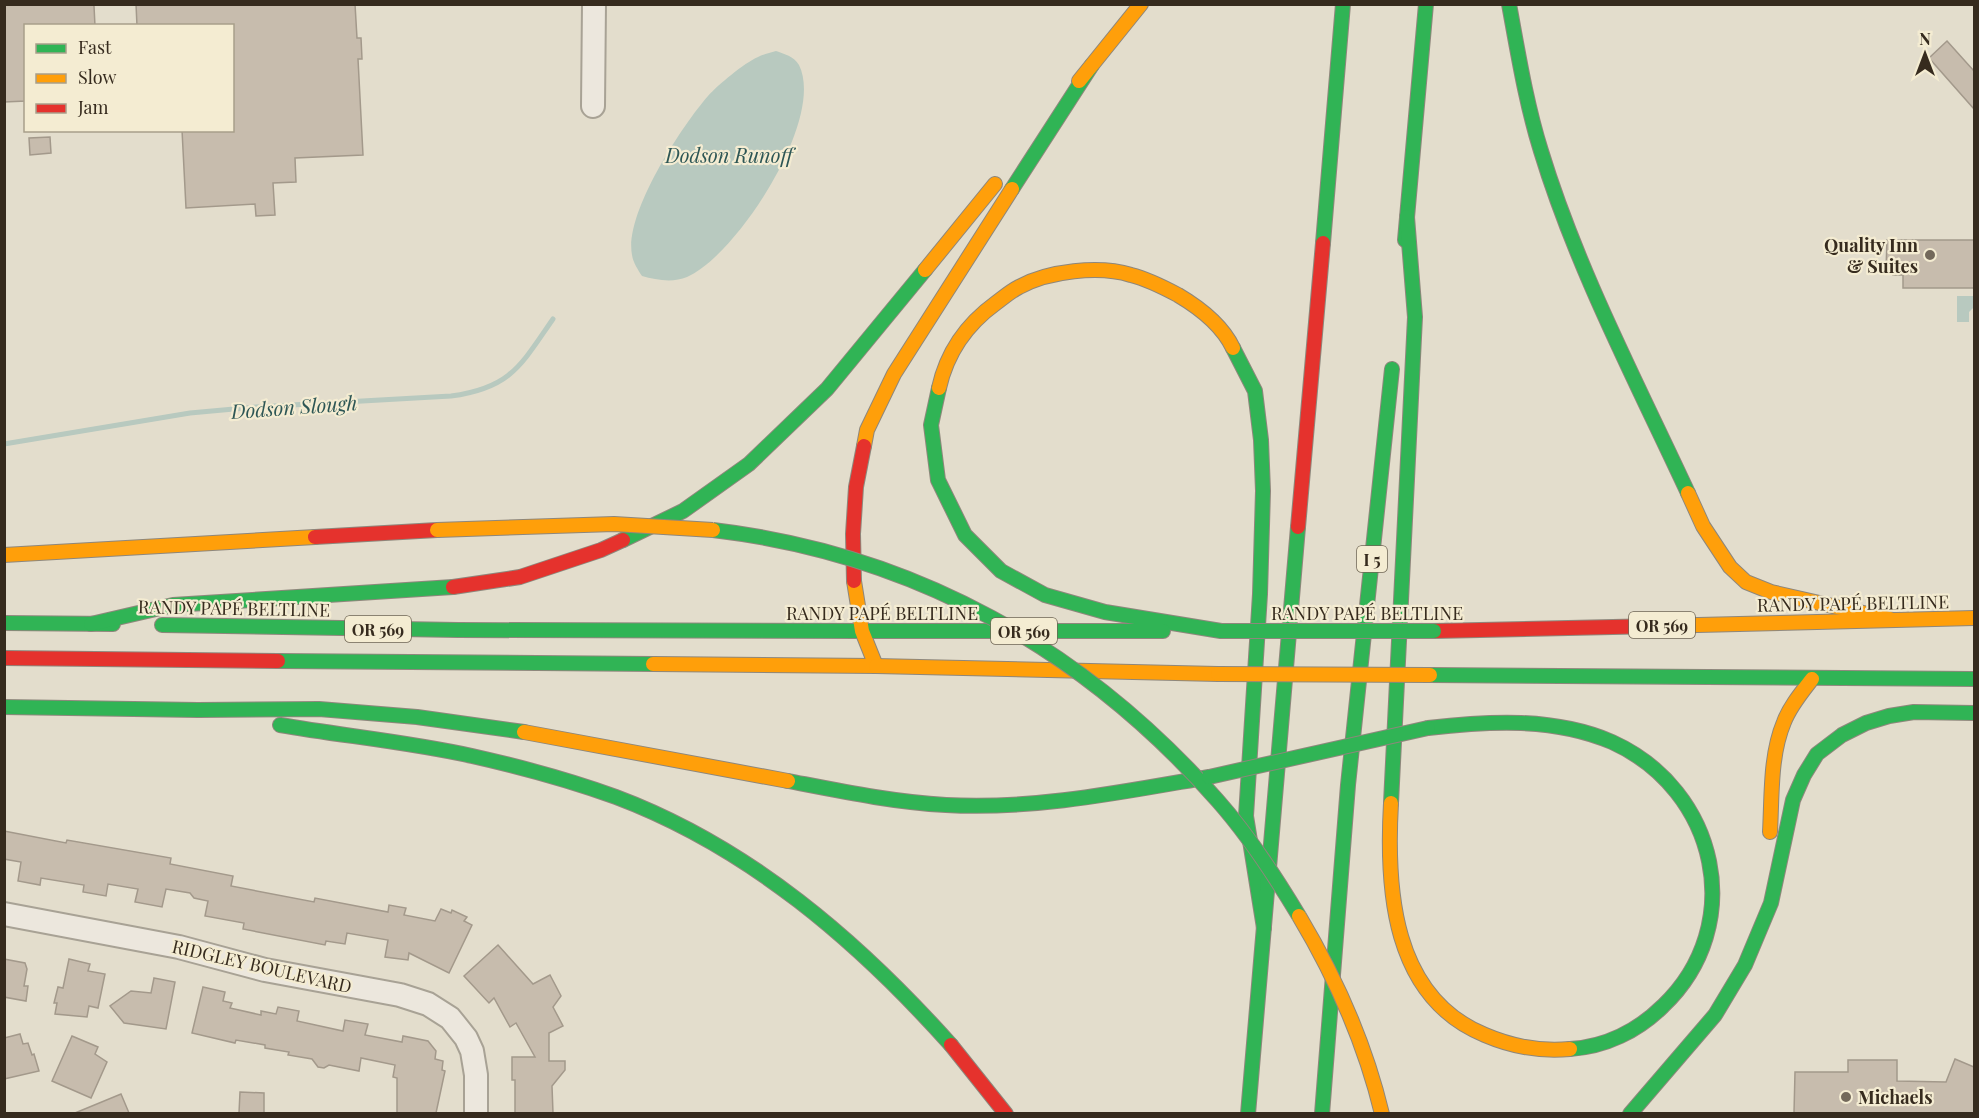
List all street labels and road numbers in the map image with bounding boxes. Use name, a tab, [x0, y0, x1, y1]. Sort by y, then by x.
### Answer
road number: I 5	[1357, 546, 1387, 572]
street label: RANDY PAPÉ BELTLINE	[1757, 589, 1949, 617]
street label: RANDY PAPÉ BELTLINE	[138, 594, 330, 622]
street label: RANDY PAPÉ BELTLINE	[786, 601, 978, 625]
street label: RANDY PAPÉ BELTLINE	[1271, 601, 1463, 625]
road number: OR 569	[1629, 612, 1695, 638]
road number: OR 569	[345, 616, 411, 642]
road number: OR 569	[991, 618, 1057, 644]
street label: RIDGLEY BOULEVARD	[170, 934, 354, 998]

